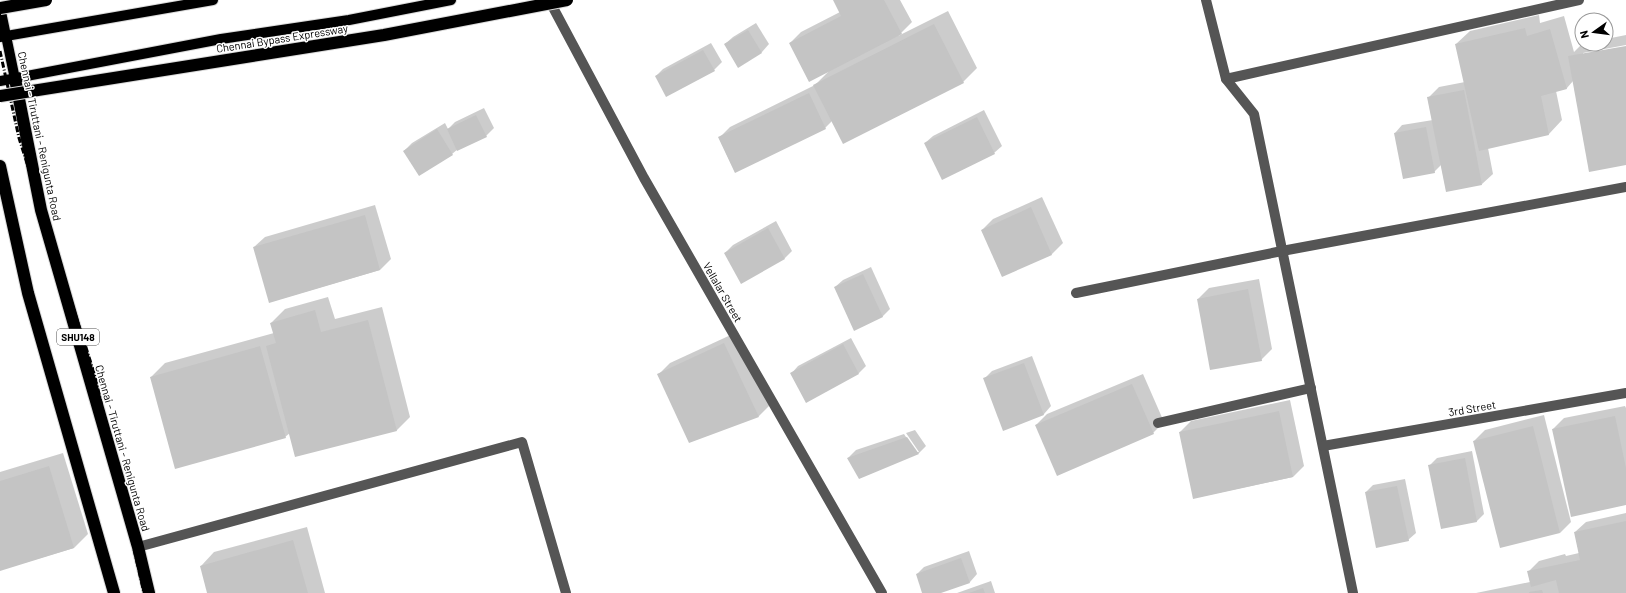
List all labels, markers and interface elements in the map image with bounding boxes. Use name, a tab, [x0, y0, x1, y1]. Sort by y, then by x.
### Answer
north arrow	[1574, 12, 1614, 52]
street label: Chennai Bypass Expressway	[215, 21, 349, 55]
text: N	[1577, 29, 1591, 40]
street label: Chennai - Tiruttani - Renigunta Road	[16, 50, 64, 222]
street label: Vellalar Street	[701, 260, 745, 324]
road number: SHU148	[57, 329, 99, 345]
street label: Chennai - Tiruttani - Renigunta Road	[93, 363, 153, 533]
street label: 3rd Street	[1447, 397, 1497, 419]

